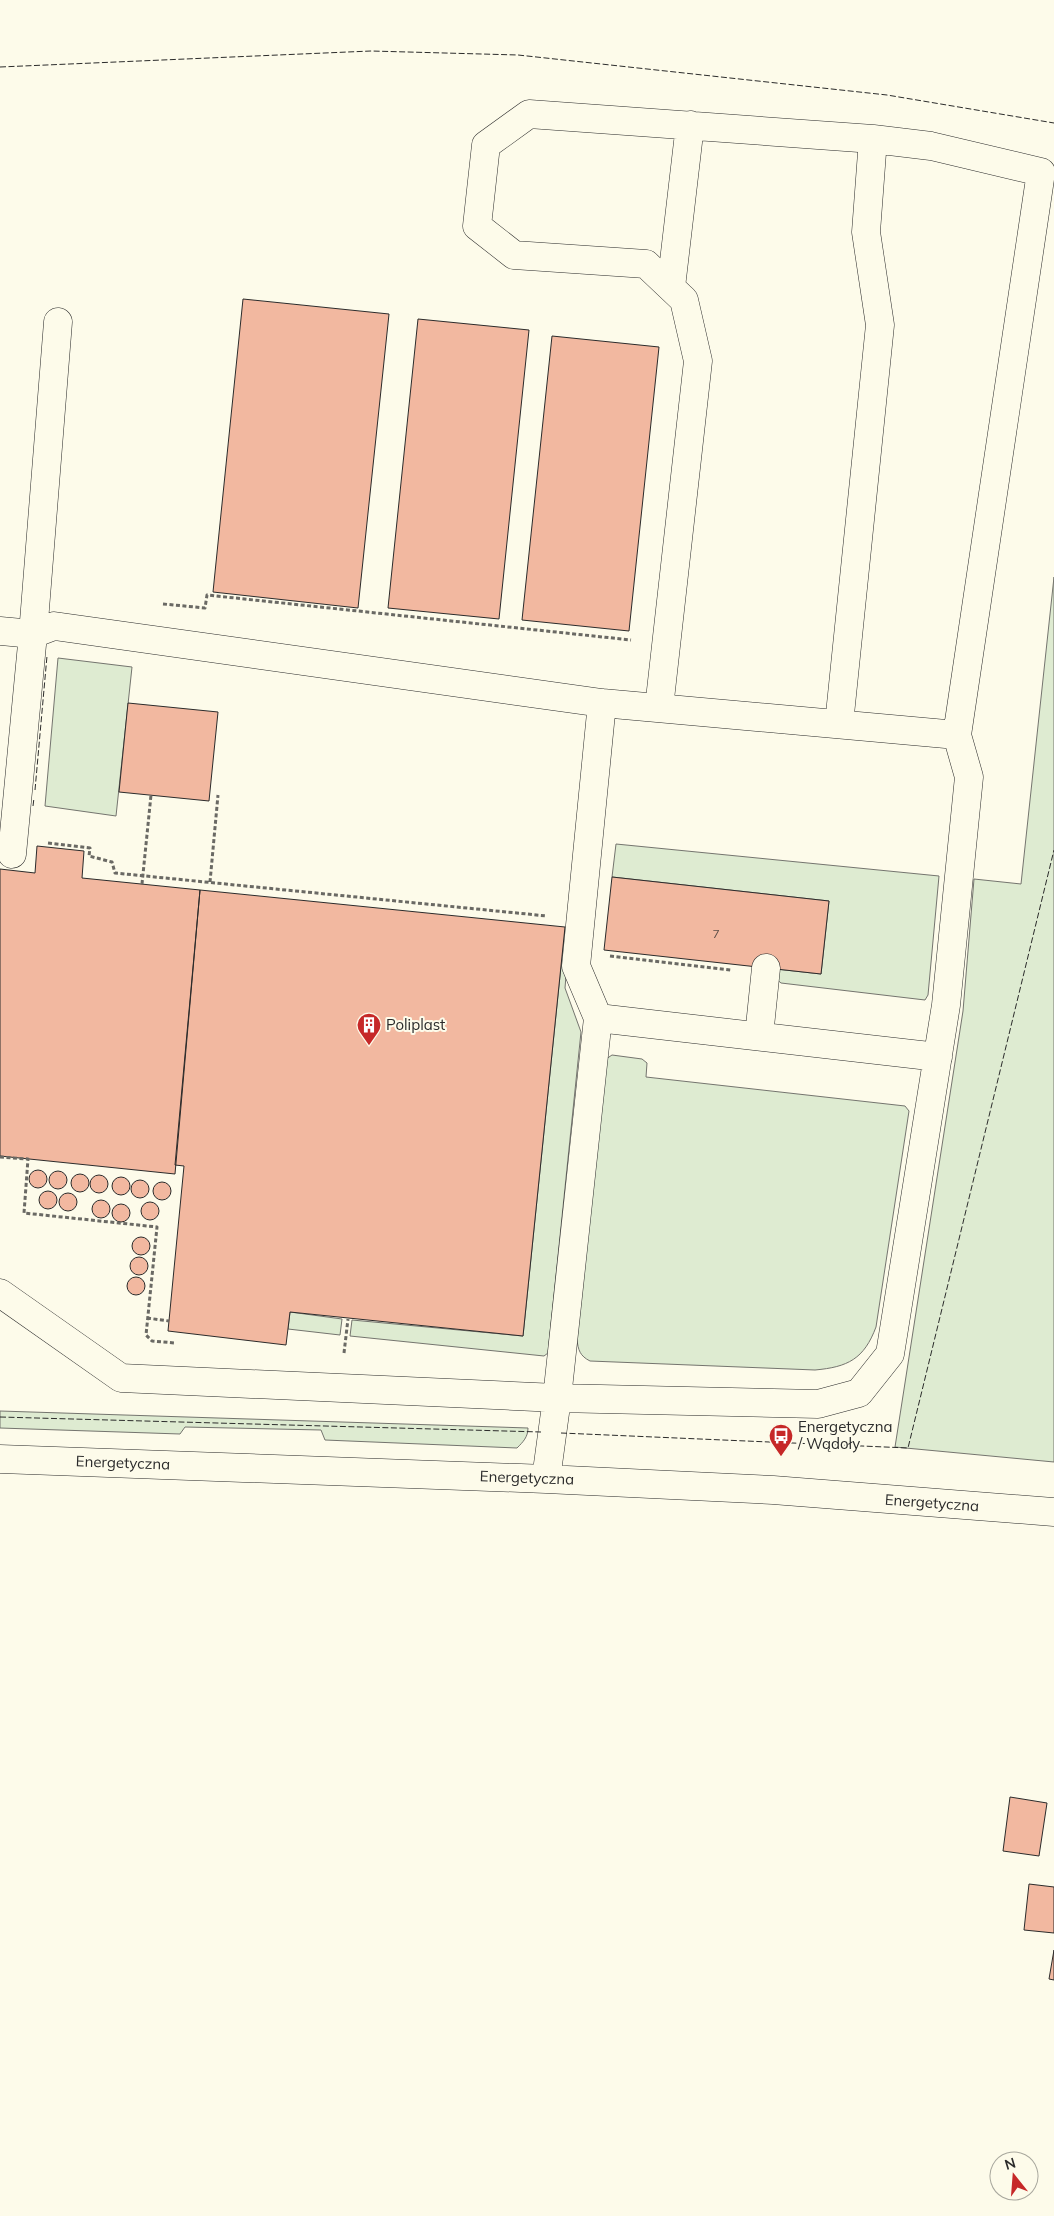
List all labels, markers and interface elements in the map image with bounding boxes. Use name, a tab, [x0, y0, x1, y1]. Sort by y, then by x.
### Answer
house number: 7	[712, 926, 720, 941]
building icon: Poliplast	[356, 1012, 382, 1046]
place label: Poliplast	[386, 1015, 445, 1034]
place label: Energetyczna / Wądoły	[797, 1417, 893, 1453]
bus stop icon: Energetyczna / Wądoły	[768, 1423, 794, 1457]
street label: Energetyczna	[75, 1451, 171, 1474]
street label: Energetyczna	[479, 1466, 575, 1489]
street label: Energetyczna	[884, 1490, 980, 1515]
north arrow	[989, 2151, 1039, 2201]
text: N	[1003, 2153, 1018, 2174]

